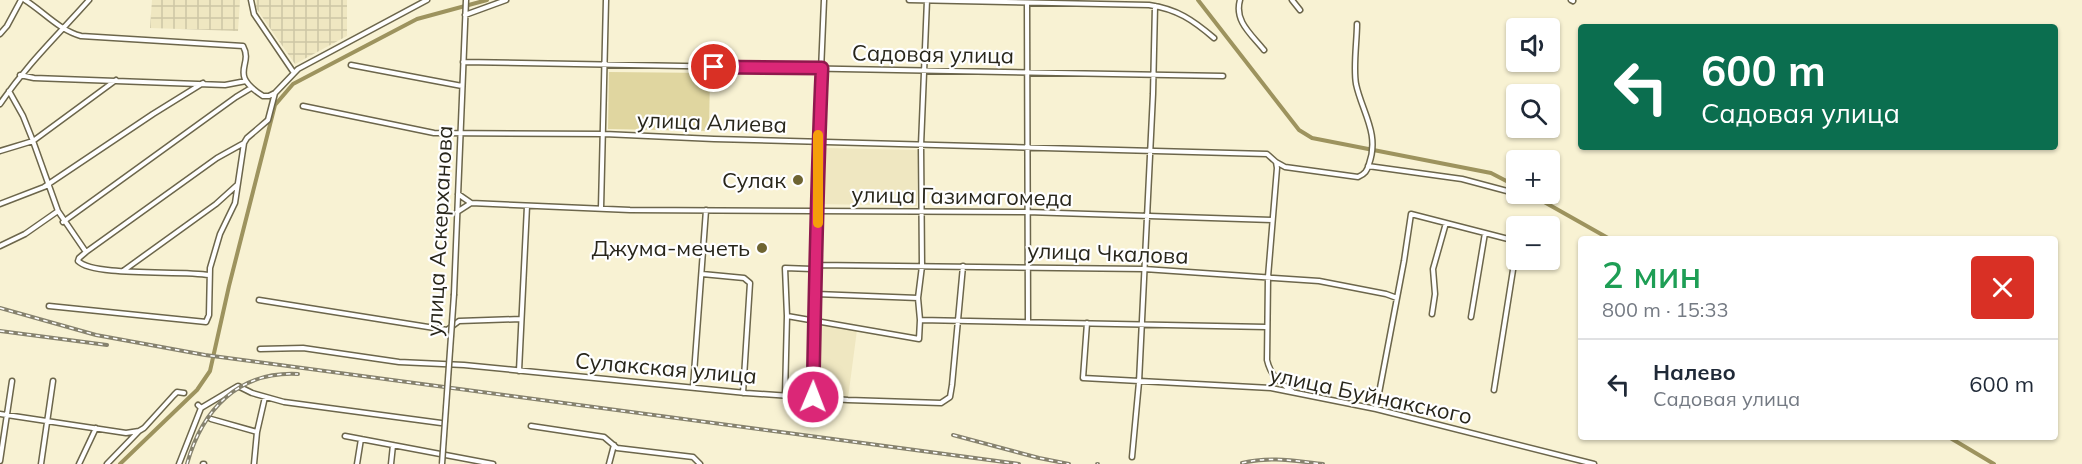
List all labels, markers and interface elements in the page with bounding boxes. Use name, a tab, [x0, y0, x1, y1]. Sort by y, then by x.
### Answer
map controls	[1506, 18, 1560, 270]
button: sound	[1506, 18, 1560, 72]
street label: Садовая улица	[852, 39, 1014, 69]
pin	[688, 41, 739, 92]
text: 600 m	[1701, 44, 1826, 97]
icon: left	[1602, 48, 1680, 126]
icon: arrive	[697, 50, 730, 83]
button: search	[1506, 84, 1560, 138]
text: Садовая улица	[1701, 96, 1900, 130]
street label: улица Алиева	[637, 105, 787, 139]
street label: улица Аскерханова	[419, 125, 459, 337]
button: +	[1506, 150, 1560, 204]
place label: Сулак	[722, 166, 786, 194]
marker: Сулак	[791, 173, 805, 187]
street label: улица Газимагомеда	[851, 180, 1073, 212]
button: −	[1506, 216, 1560, 270]
place label: Джума-мечеть	[591, 234, 750, 262]
street label: улица Чкалова	[1027, 236, 1189, 270]
marker: Джума-мечеть	[755, 241, 769, 255]
text: 2 мин	[1602, 252, 1701, 297]
button: close	[1971, 256, 2034, 319]
text: 800 m · 15:33	[1602, 297, 1728, 322]
street label: Сулакская улица	[574, 346, 758, 390]
text: Налево	[1653, 358, 1736, 386]
street label: улица Буйнакского	[1267, 360, 1475, 430]
position arrow	[781, 365, 845, 429]
icon: left	[1602, 368, 1635, 401]
text: 600 m	[1969, 370, 2034, 398]
text: Садовая улица	[1653, 386, 1800, 411]

